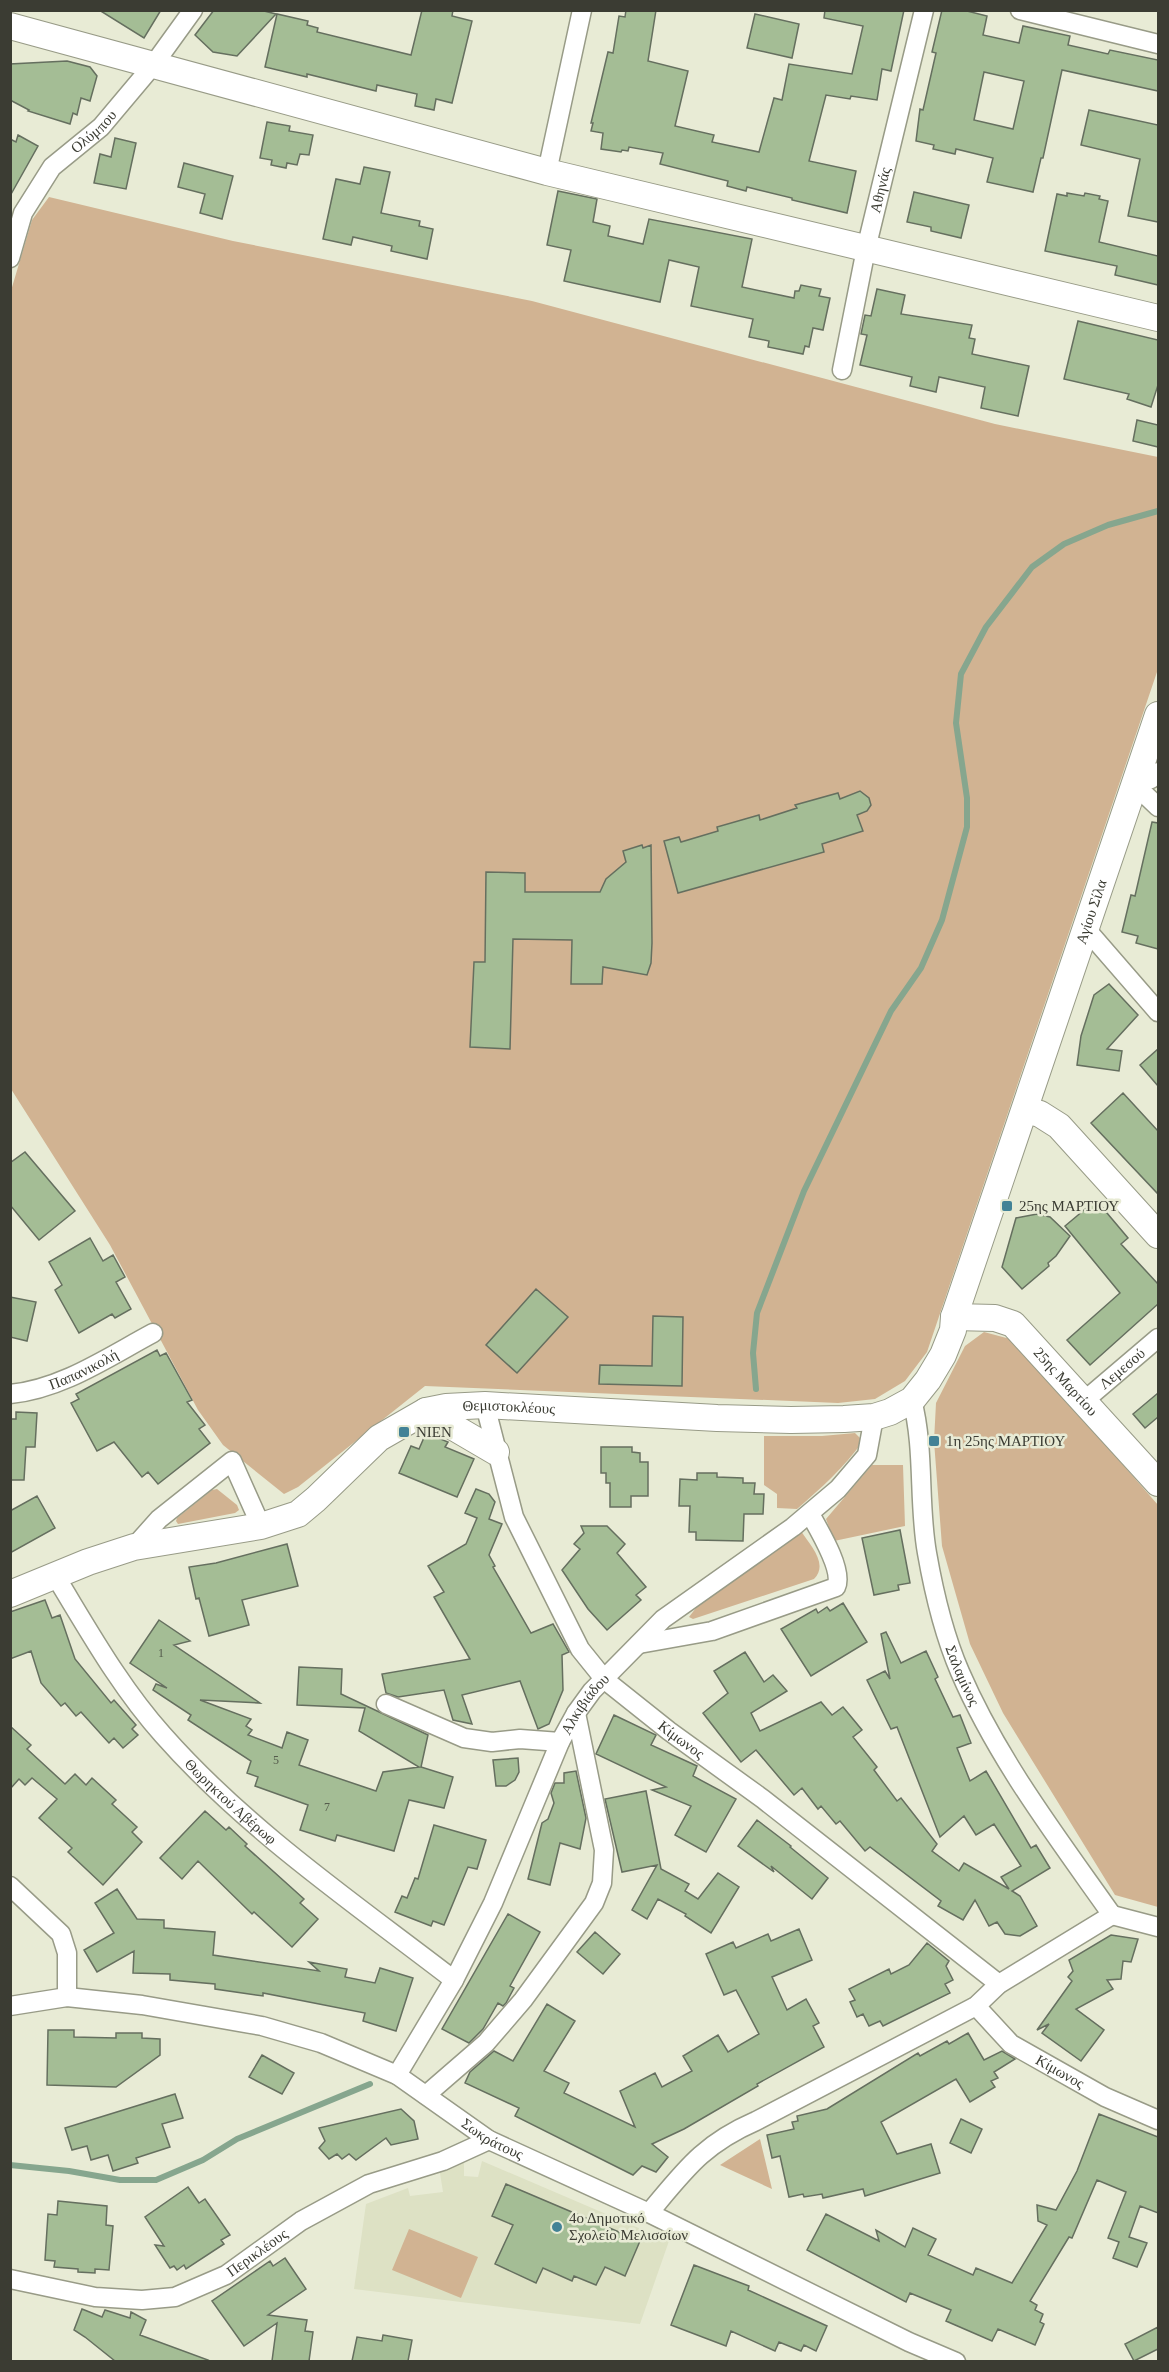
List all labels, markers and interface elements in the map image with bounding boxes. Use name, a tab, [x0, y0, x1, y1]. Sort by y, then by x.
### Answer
street label: Ολύμπου	[68, 107, 120, 156]
street label: Αθηνάς	[867, 166, 894, 215]
street label: Αγίου Σίλα	[1073, 877, 1110, 946]
place label: 25ης ΜΑΡΤΙΟΥ	[1019, 1198, 1119, 1214]
marker: 25ης ΜΑΡΤΙΟΥ	[1000, 1199, 1014, 1213]
street label: 25ης Μαρτίου	[1031, 1344, 1101, 1419]
street label: Λεμεσού	[1096, 1345, 1148, 1392]
street label: Παπανικολή	[47, 1346, 121, 1393]
street label: Θεμιστοκλέους	[462, 1397, 556, 1417]
place label: ΝΙΕΝ	[416, 1424, 452, 1440]
marker: ΝΙΕΝ	[397, 1425, 411, 1439]
place label: 1η 25ης ΜΑΡΤΙΟΥ	[946, 1433, 1065, 1449]
marker: 1η 25ης ΜΑΡΤΙΟΥ	[927, 1434, 941, 1448]
street label: Σαλαμίνος	[942, 1643, 983, 1709]
house number: 1	[158, 1646, 164, 1660]
street label: Αλκιβιάδου	[558, 1671, 612, 1737]
street label: Κίμωνος	[655, 1718, 707, 1762]
house number: 5	[273, 1753, 279, 1767]
street label: Θωρηκτού Αβέρωφ	[182, 1756, 280, 1848]
house number: 7	[324, 1800, 330, 1814]
street label: Κίμωνος	[1033, 2052, 1087, 2092]
street label: Σωκράτους	[459, 2115, 526, 2163]
place label: 4ο Δημοτικό Σχολείο Μελισσίων	[569, 2210, 688, 2243]
marker: 4ο Δημοτικό Σχολείο Μελισσίων	[550, 2220, 564, 2234]
street label: Περικλέους	[224, 2225, 291, 2280]

